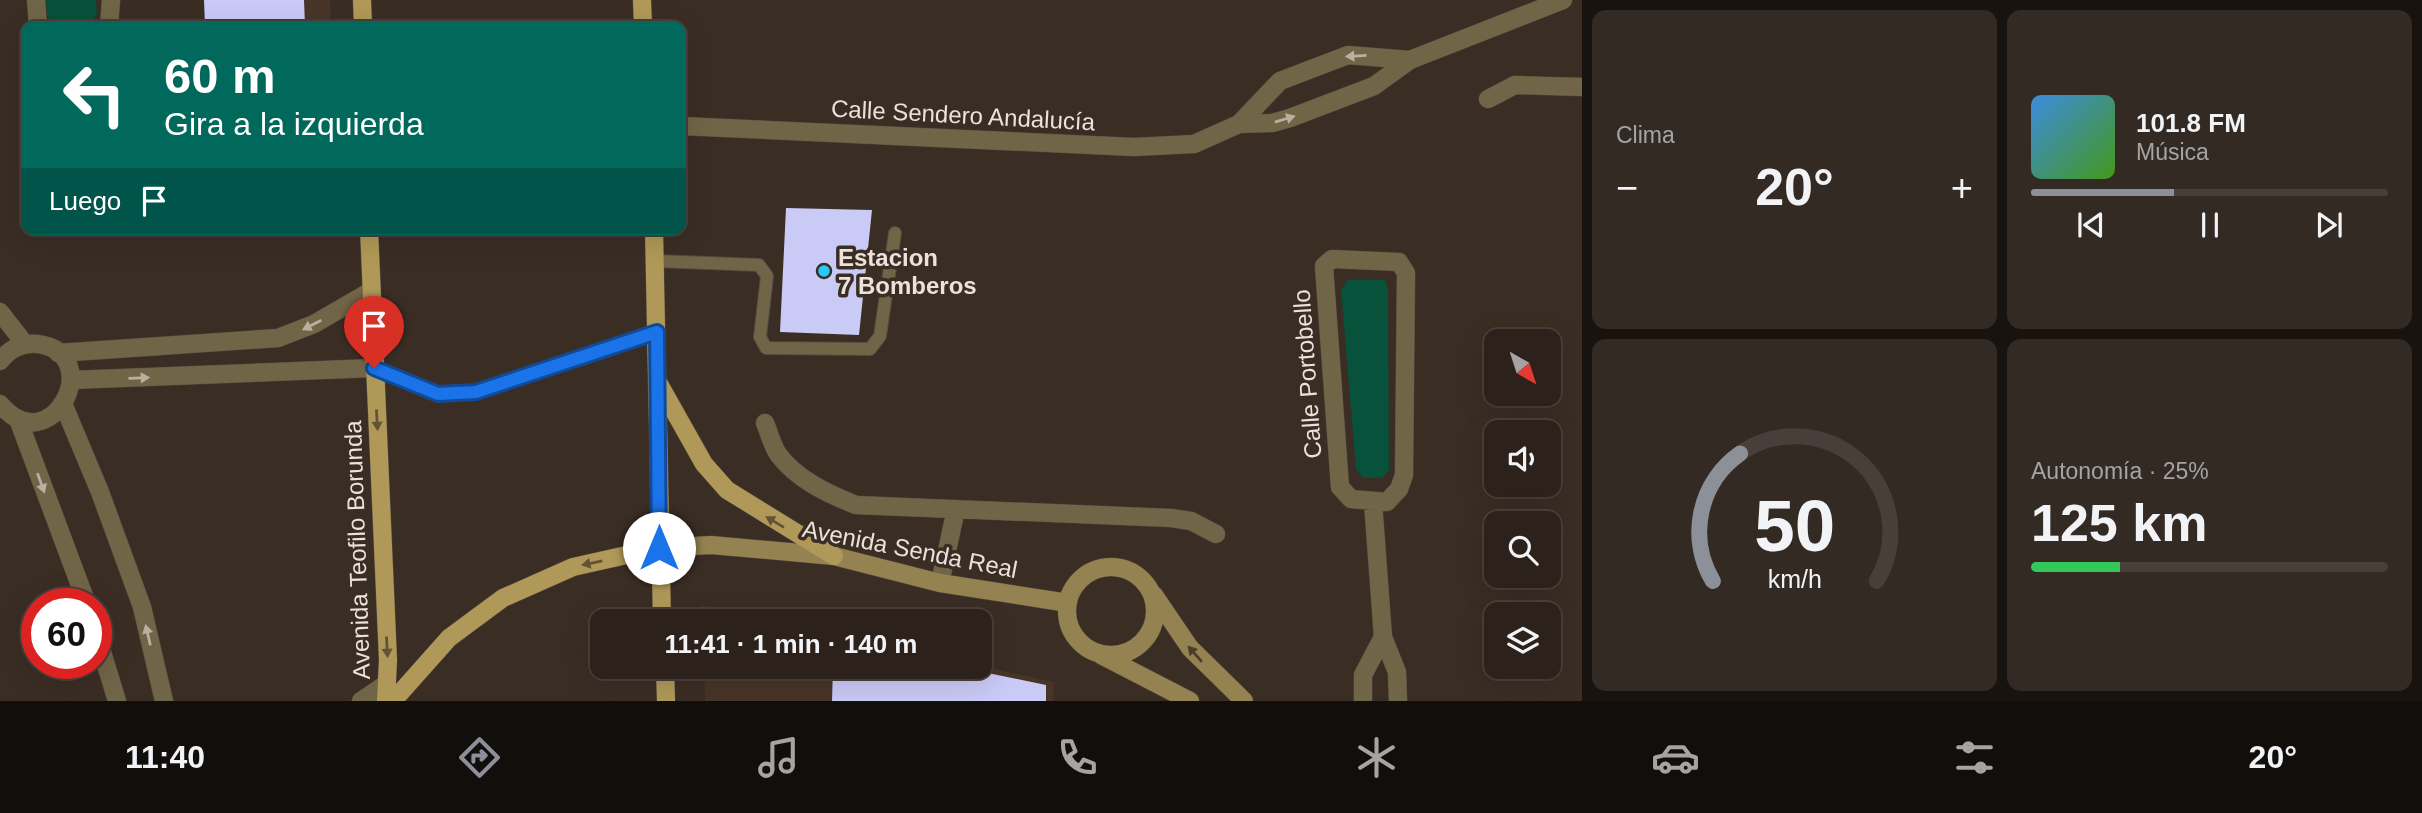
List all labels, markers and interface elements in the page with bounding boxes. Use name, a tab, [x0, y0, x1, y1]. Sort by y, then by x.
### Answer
icon: left	[49, 49, 140, 140]
text: 60 m	[164, 49, 276, 103]
one-way arrow	[1345, 50, 1367, 61]
street label: Calle Sendero Andalucía	[830, 95, 1096, 135]
text: Gira a la izquierda	[164, 106, 424, 142]
text: 101.8 FM	[2136, 108, 2246, 138]
one-way arrow	[1275, 113, 1296, 123]
text: Clima	[1616, 122, 1675, 148]
text: Música	[2136, 139, 2209, 165]
text: 20°	[1755, 158, 1834, 216]
text: −	[1616, 167, 1638, 209]
text: +	[1951, 167, 1973, 209]
icon: arrive	[135, 182, 173, 220]
text: Luego	[49, 186, 121, 216]
icon: previous	[2072, 206, 2110, 244]
icon: pause	[2191, 206, 2229, 244]
icon: next	[2310, 206, 2348, 244]
place label: Estacion 7 Bomberos	[838, 244, 977, 299]
marker: Estacion 7 Bomberos	[816, 263, 832, 279]
street label: Calle Portobello	[1288, 289, 1326, 459]
pin	[344, 296, 404, 368]
icon: arrive	[355, 307, 393, 345]
one-way arrow	[302, 319, 322, 330]
north arrow	[1484, 329, 1561, 406]
map controls	[1484, 329, 1561, 679]
one-way arrow	[129, 372, 151, 383]
one-way arrow	[371, 409, 382, 431]
street label: Avenida Teofilo Borunda	[339, 419, 375, 680]
button: sound	[1484, 420, 1561, 497]
text: Autonomía · 25%	[2031, 458, 2209, 484]
one-way arrow	[36, 472, 47, 493]
text: 50	[1754, 485, 1835, 566]
text: 125 km	[2031, 494, 2207, 552]
position arrow	[622, 511, 696, 585]
button: search	[1484, 511, 1561, 588]
one-way arrow	[765, 515, 784, 528]
street label: Avenida Senda Real	[800, 515, 1020, 583]
one-way arrow	[581, 558, 603, 569]
text: km/h	[1767, 565, 1822, 593]
speed limit sign: 60	[21, 588, 112, 679]
button: layers	[1484, 602, 1561, 679]
one-way arrow	[142, 624, 153, 646]
text: 11:41 · 1 min · 140 m	[665, 629, 917, 659]
one-way arrow	[381, 636, 392, 658]
one-way arrow	[1188, 645, 1203, 662]
icon: directions	[455, 733, 504, 782]
icon: music	[754, 733, 803, 782]
icon: phone	[1053, 733, 1102, 782]
icon: climate	[1352, 733, 1401, 782]
icon: car	[1651, 733, 1700, 782]
icon: filters	[1950, 733, 1999, 782]
text: 11:40	[125, 739, 205, 775]
text: 20°	[2249, 739, 2297, 775]

